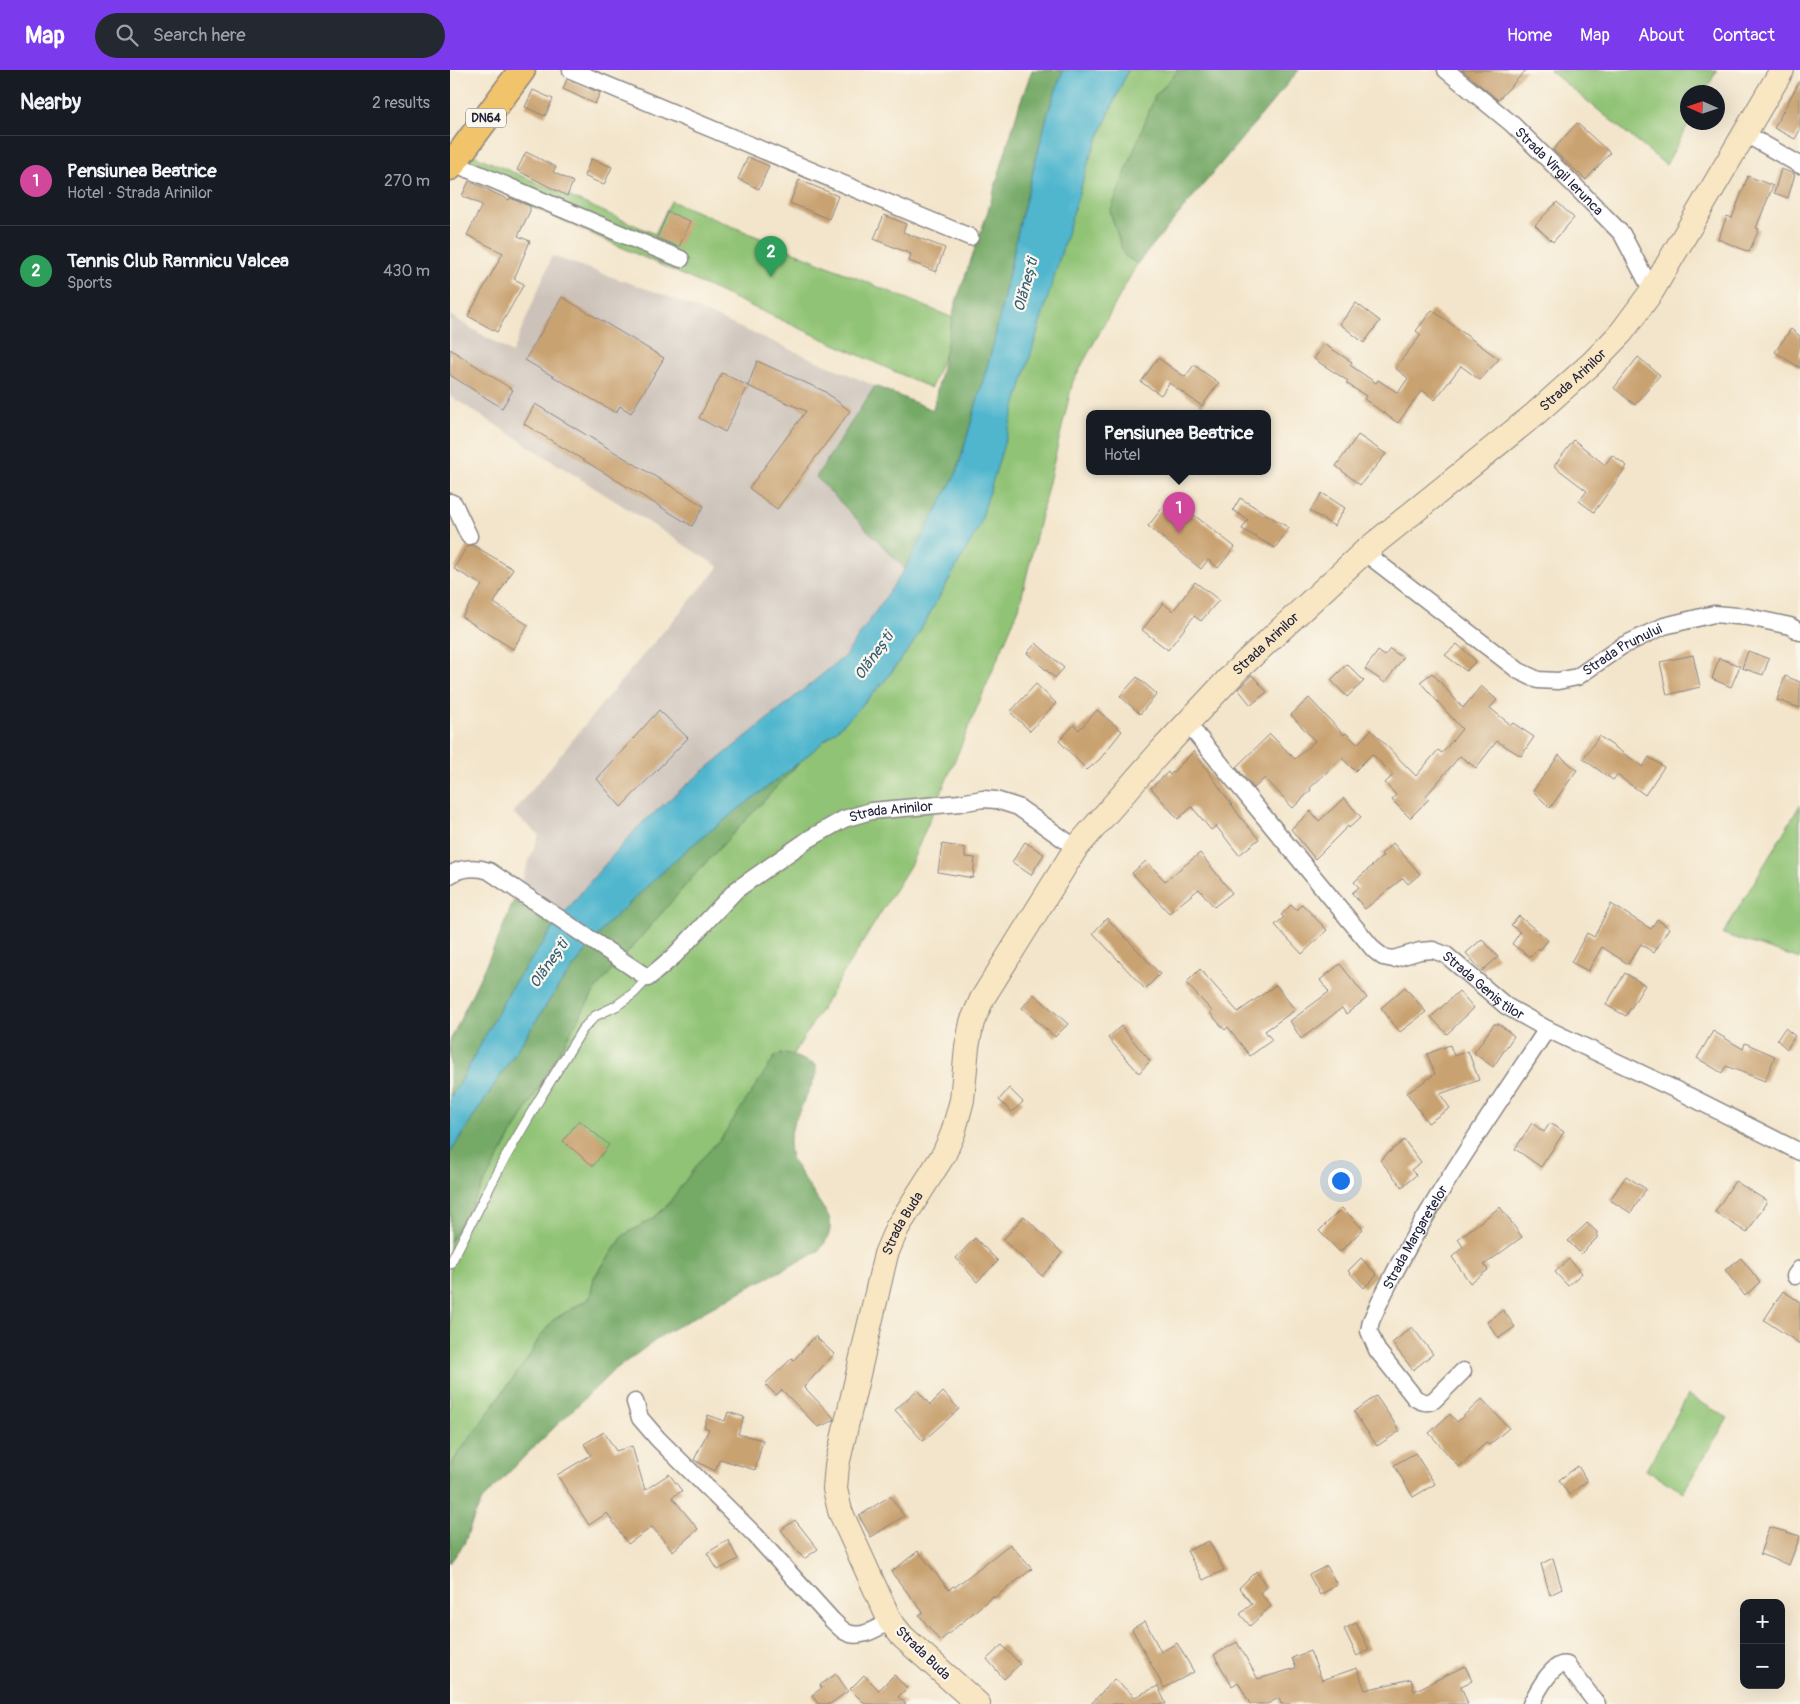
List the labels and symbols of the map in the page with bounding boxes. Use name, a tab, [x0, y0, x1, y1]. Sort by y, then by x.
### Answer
north arrow	[1680, 85, 1725, 130]
road number: DN64	[466, 108, 506, 128]
street label: Strada Virgil Ierunca	[1512, 123, 1607, 219]
pin: 2	[755, 236, 787, 277]
water label: Olănești	[1010, 254, 1043, 314]
street label: Strada Arinilor	[1536, 345, 1610, 415]
pin: 1	[1163, 492, 1195, 533]
street label: Strada Arinilor	[1229, 608, 1302, 678]
street label: Strada Prunului	[1579, 620, 1665, 679]
water label: Olănești	[850, 627, 899, 684]
street label: Strada Arinilor	[847, 797, 933, 826]
water label: Olănești	[526, 934, 574, 992]
street label: Strada Geniștilor	[1439, 947, 1527, 1023]
your location	[1328, 1168, 1354, 1194]
street label: Strada Margaretelor	[1379, 1182, 1451, 1292]
street label: Strada Buda	[878, 1188, 926, 1258]
street label: Strada Buda	[892, 1623, 954, 1683]

